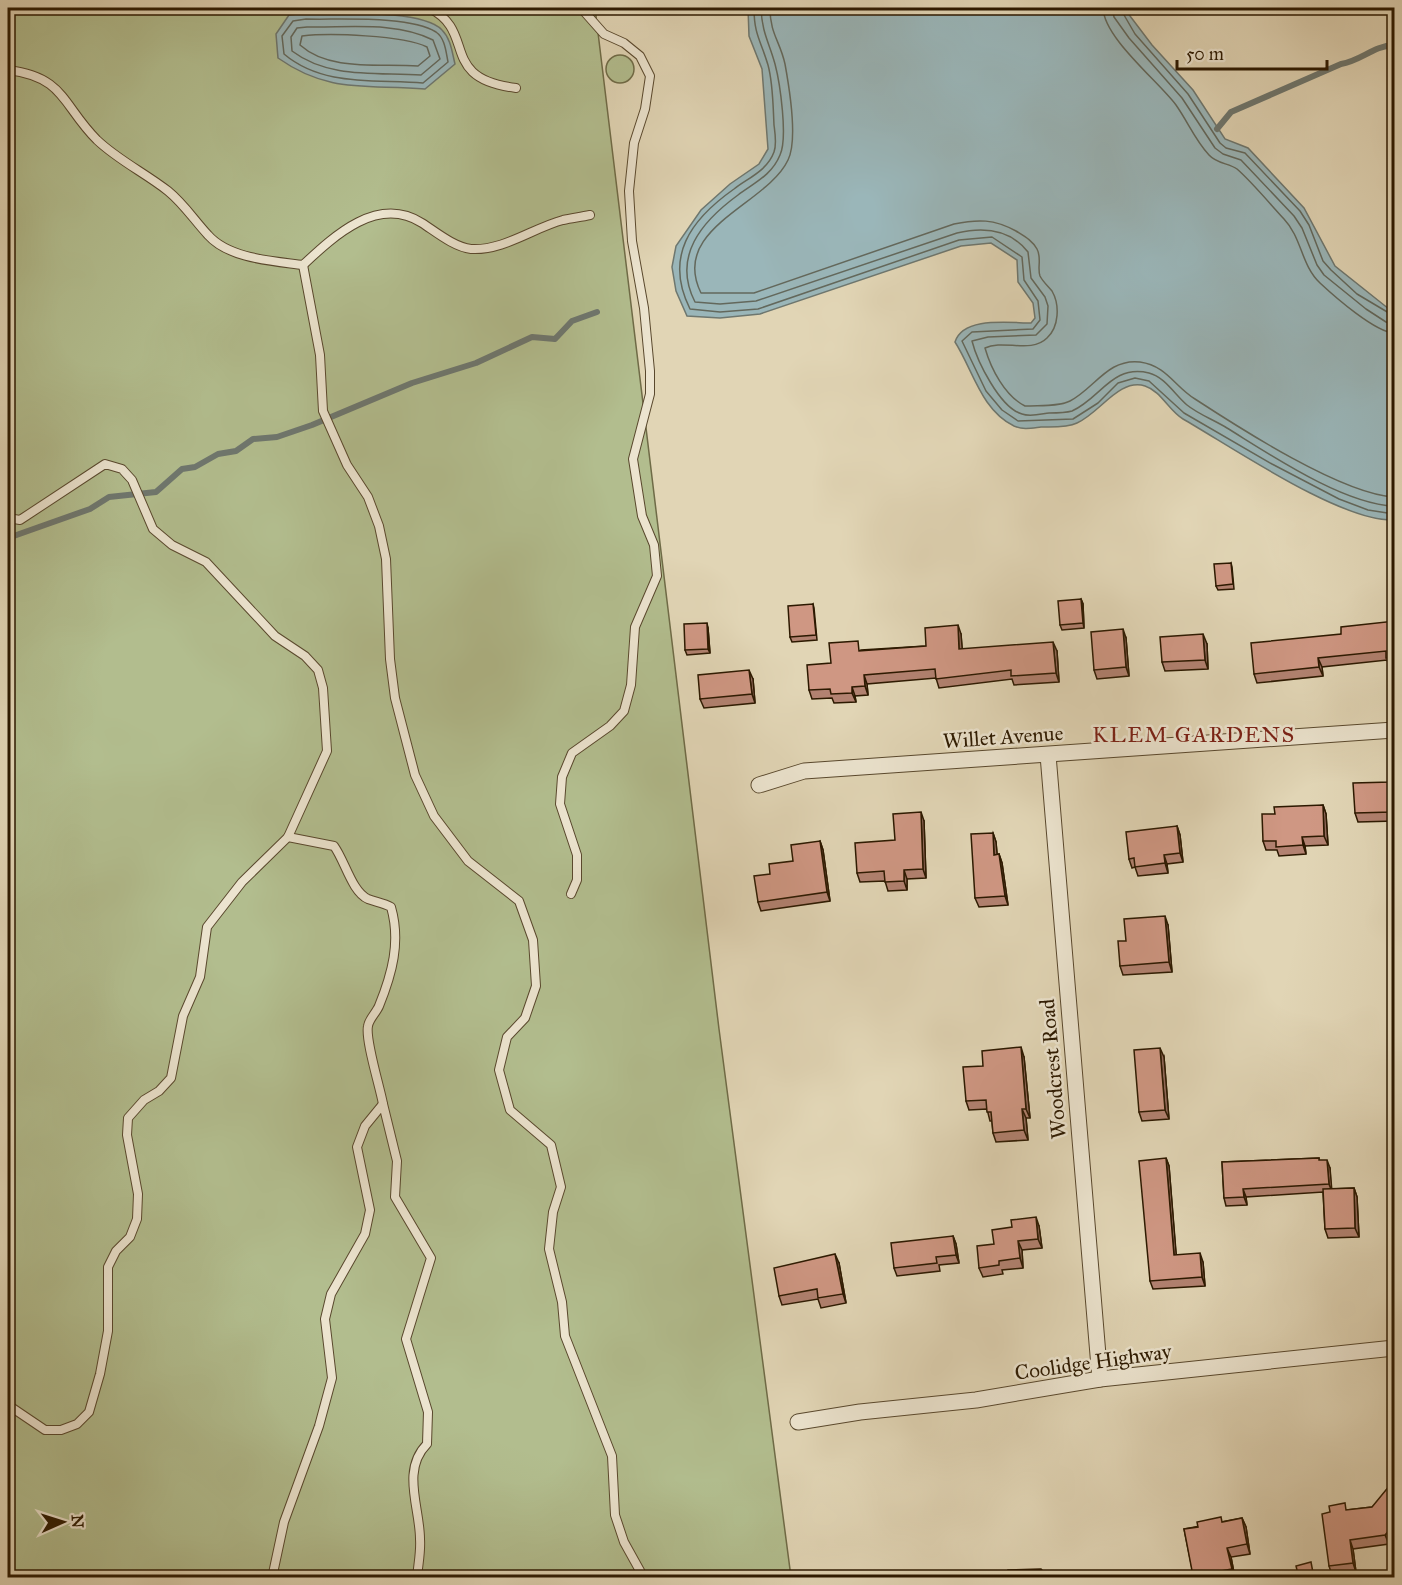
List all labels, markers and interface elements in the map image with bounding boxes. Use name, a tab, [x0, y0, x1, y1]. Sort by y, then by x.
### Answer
scale bar	[1177, 33, 1327, 71]
text: 50 m	[1186, 43, 1224, 65]
street label: Willet Avenue	[942, 720, 1064, 754]
district label: KLEM GARDENS	[1092, 721, 1296, 748]
street label: Woodcrest Road	[1034, 997, 1072, 1140]
street label: Coolidge Highway	[1013, 1338, 1174, 1386]
north arrow	[33, 1492, 93, 1552]
text: N	[68, 1514, 87, 1529]

